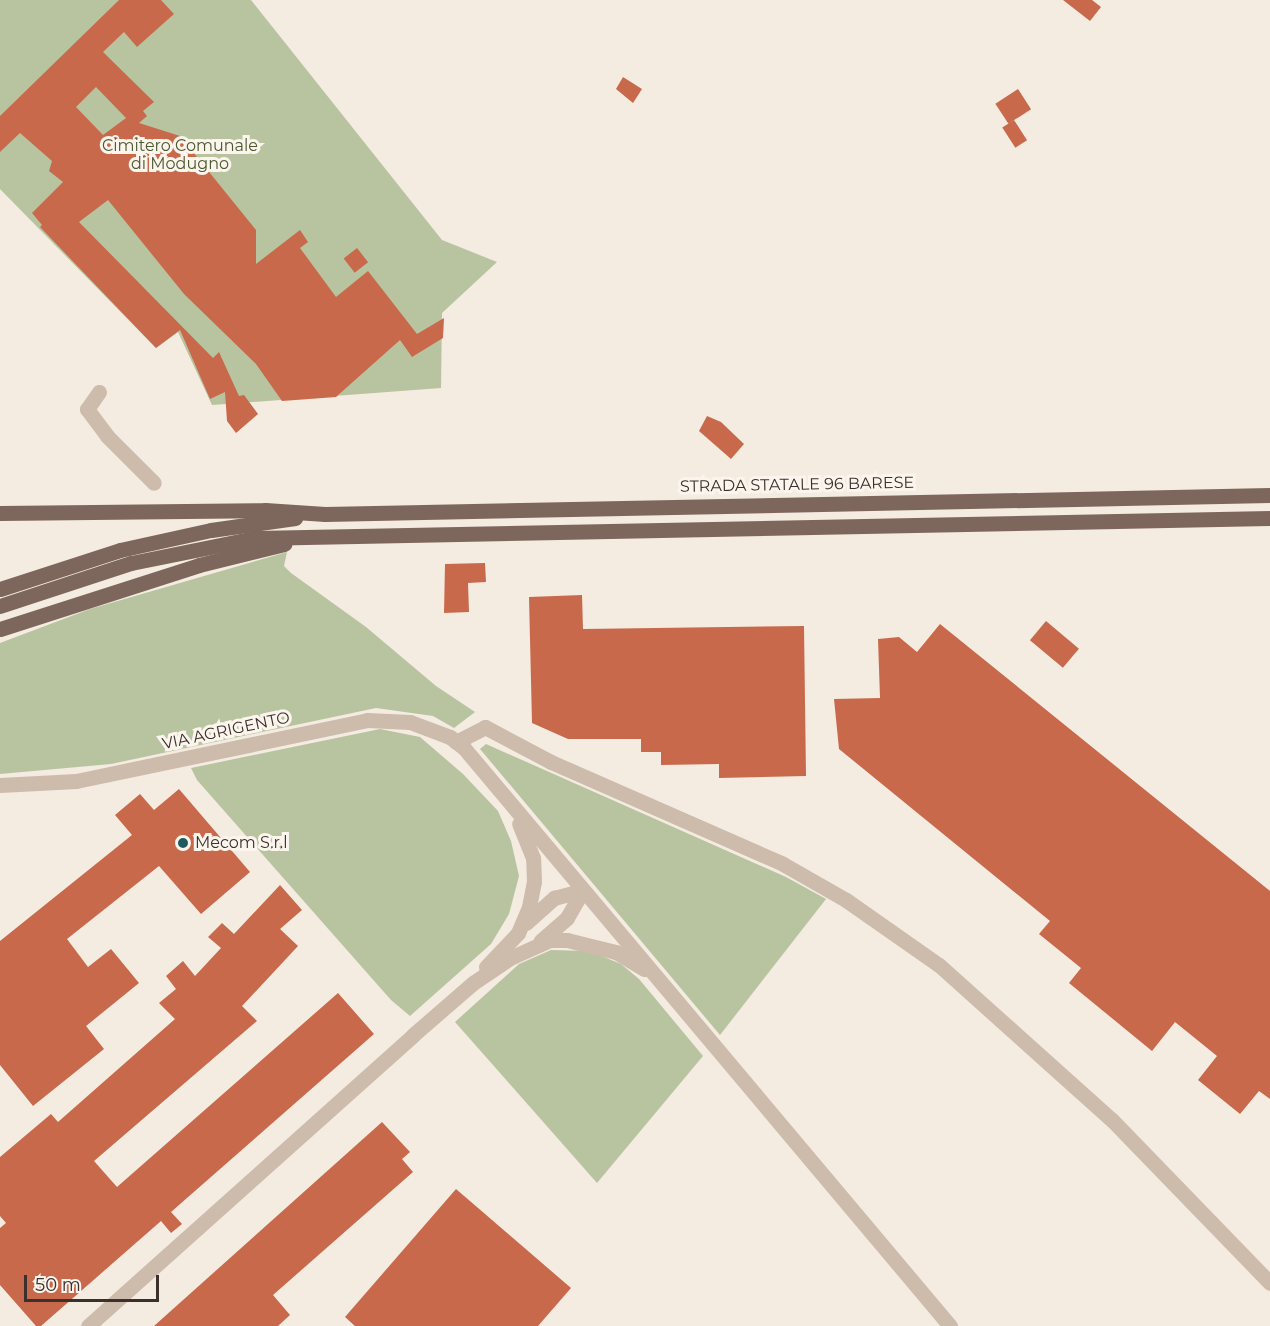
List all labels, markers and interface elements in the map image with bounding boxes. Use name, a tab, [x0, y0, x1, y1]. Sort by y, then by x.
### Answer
park label: Cimitero Comunale di Modugno	[102, 136, 258, 174]
street label: STRADA STATALE 96 BARESE	[680, 473, 914, 497]
street label: VIA AGRIGENTO	[160, 708, 292, 754]
place label: Mecom S.r.l	[195, 833, 288, 853]
marker: Mecom S.r.l	[176, 836, 190, 850]
scale bar	[27, 1263, 162, 1301]
text: 50 m	[35, 1274, 81, 1296]

